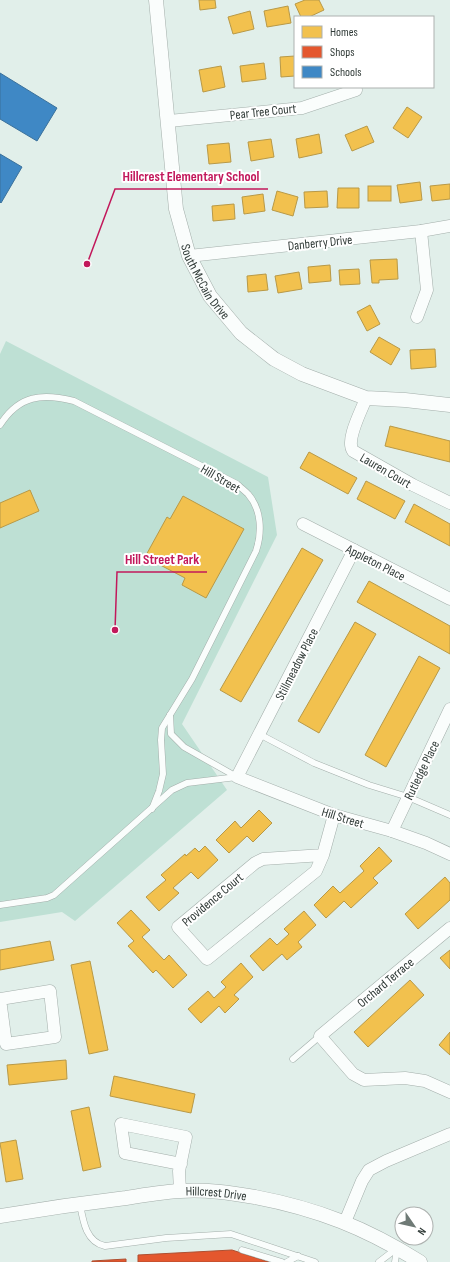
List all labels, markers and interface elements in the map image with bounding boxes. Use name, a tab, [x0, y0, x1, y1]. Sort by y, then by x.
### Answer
legend	[294, 16, 434, 88]
text: Homes	[330, 25, 358, 40]
text: Shops	[330, 45, 355, 60]
text: Schools	[330, 65, 362, 80]
street label: Pear Tree Court	[229, 101, 297, 123]
callout: Hillcrest Elementary School	[115, 163, 268, 189]
text: Hillcrest Elementary School	[123, 168, 260, 185]
street label: Danberry Drive	[287, 232, 353, 254]
street label: South McCain Drive	[177, 242, 233, 323]
street label: Lauren Court	[357, 450, 414, 492]
street label: Hill Street	[198, 461, 243, 497]
street label: Appleton Place	[342, 541, 408, 585]
callout: Hill Street Park	[117, 546, 207, 572]
text: Hill Street Park	[125, 551, 199, 568]
street label: Stillmeadow Place	[272, 626, 322, 703]
street label: Rutledge Place	[401, 738, 443, 803]
street label: Hill Street	[320, 804, 366, 832]
street label: Providence Court	[179, 869, 247, 930]
street label: Orchard Terrace	[354, 954, 417, 1011]
street label: Hillcrest Drive	[185, 1183, 248, 1205]
north arrow	[394, 1206, 434, 1246]
text: N	[415, 1225, 429, 1237]

